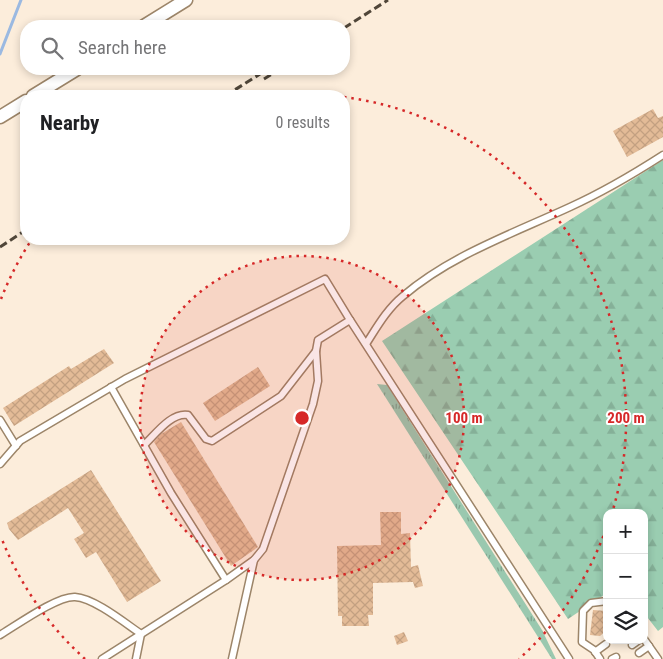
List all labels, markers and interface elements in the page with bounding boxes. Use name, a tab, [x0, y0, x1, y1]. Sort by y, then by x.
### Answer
search box	[20, 20, 350, 75]
icon: search	[38, 34, 66, 62]
text: Search here	[78, 36, 166, 59]
text: Nearby	[40, 111, 99, 135]
text: 0 results	[275, 113, 330, 132]
centre of rings	[293, 409, 311, 427]
text: 100 m	[445, 409, 483, 427]
text: 200 m	[607, 409, 645, 427]
map controls	[603, 509, 648, 644]
button: +	[603, 509, 648, 554]
button: −	[603, 554, 648, 599]
button: layers	[603, 599, 648, 644]

